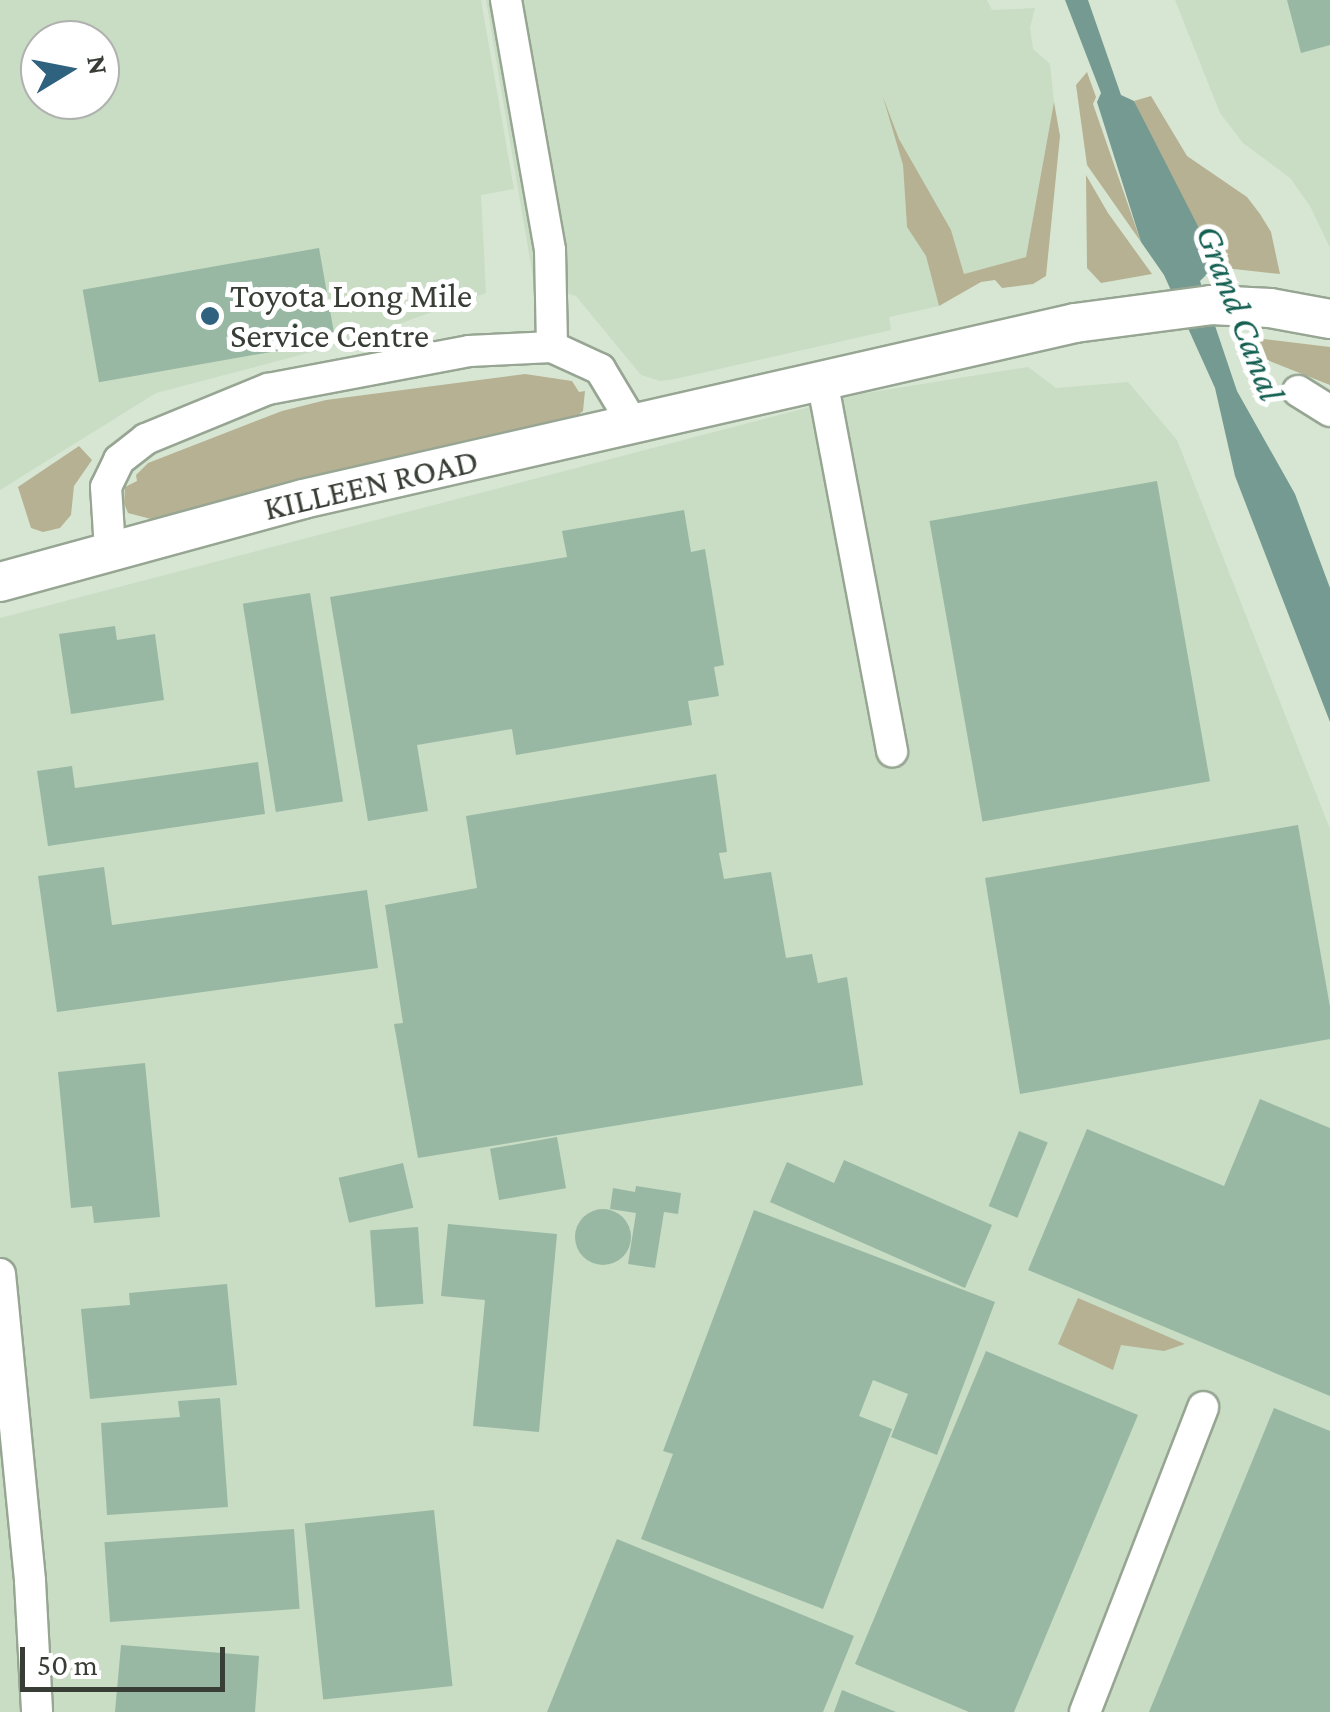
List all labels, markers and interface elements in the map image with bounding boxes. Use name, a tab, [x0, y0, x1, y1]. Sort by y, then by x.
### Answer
north arrow	[20, 20, 120, 120]
text: N	[81, 53, 115, 77]
water label: Grand Canal	[1186, 218, 1294, 408]
place label: Toyota Long Mile Service Centre	[230, 275, 472, 357]
marker: Toyota Long Mile Service Centre	[199, 305, 221, 327]
street label: KILLEEN ROAD	[260, 440, 482, 530]
scale bar	[25, 1627, 230, 1689]
text: 50 m	[37, 1648, 98, 1681]

